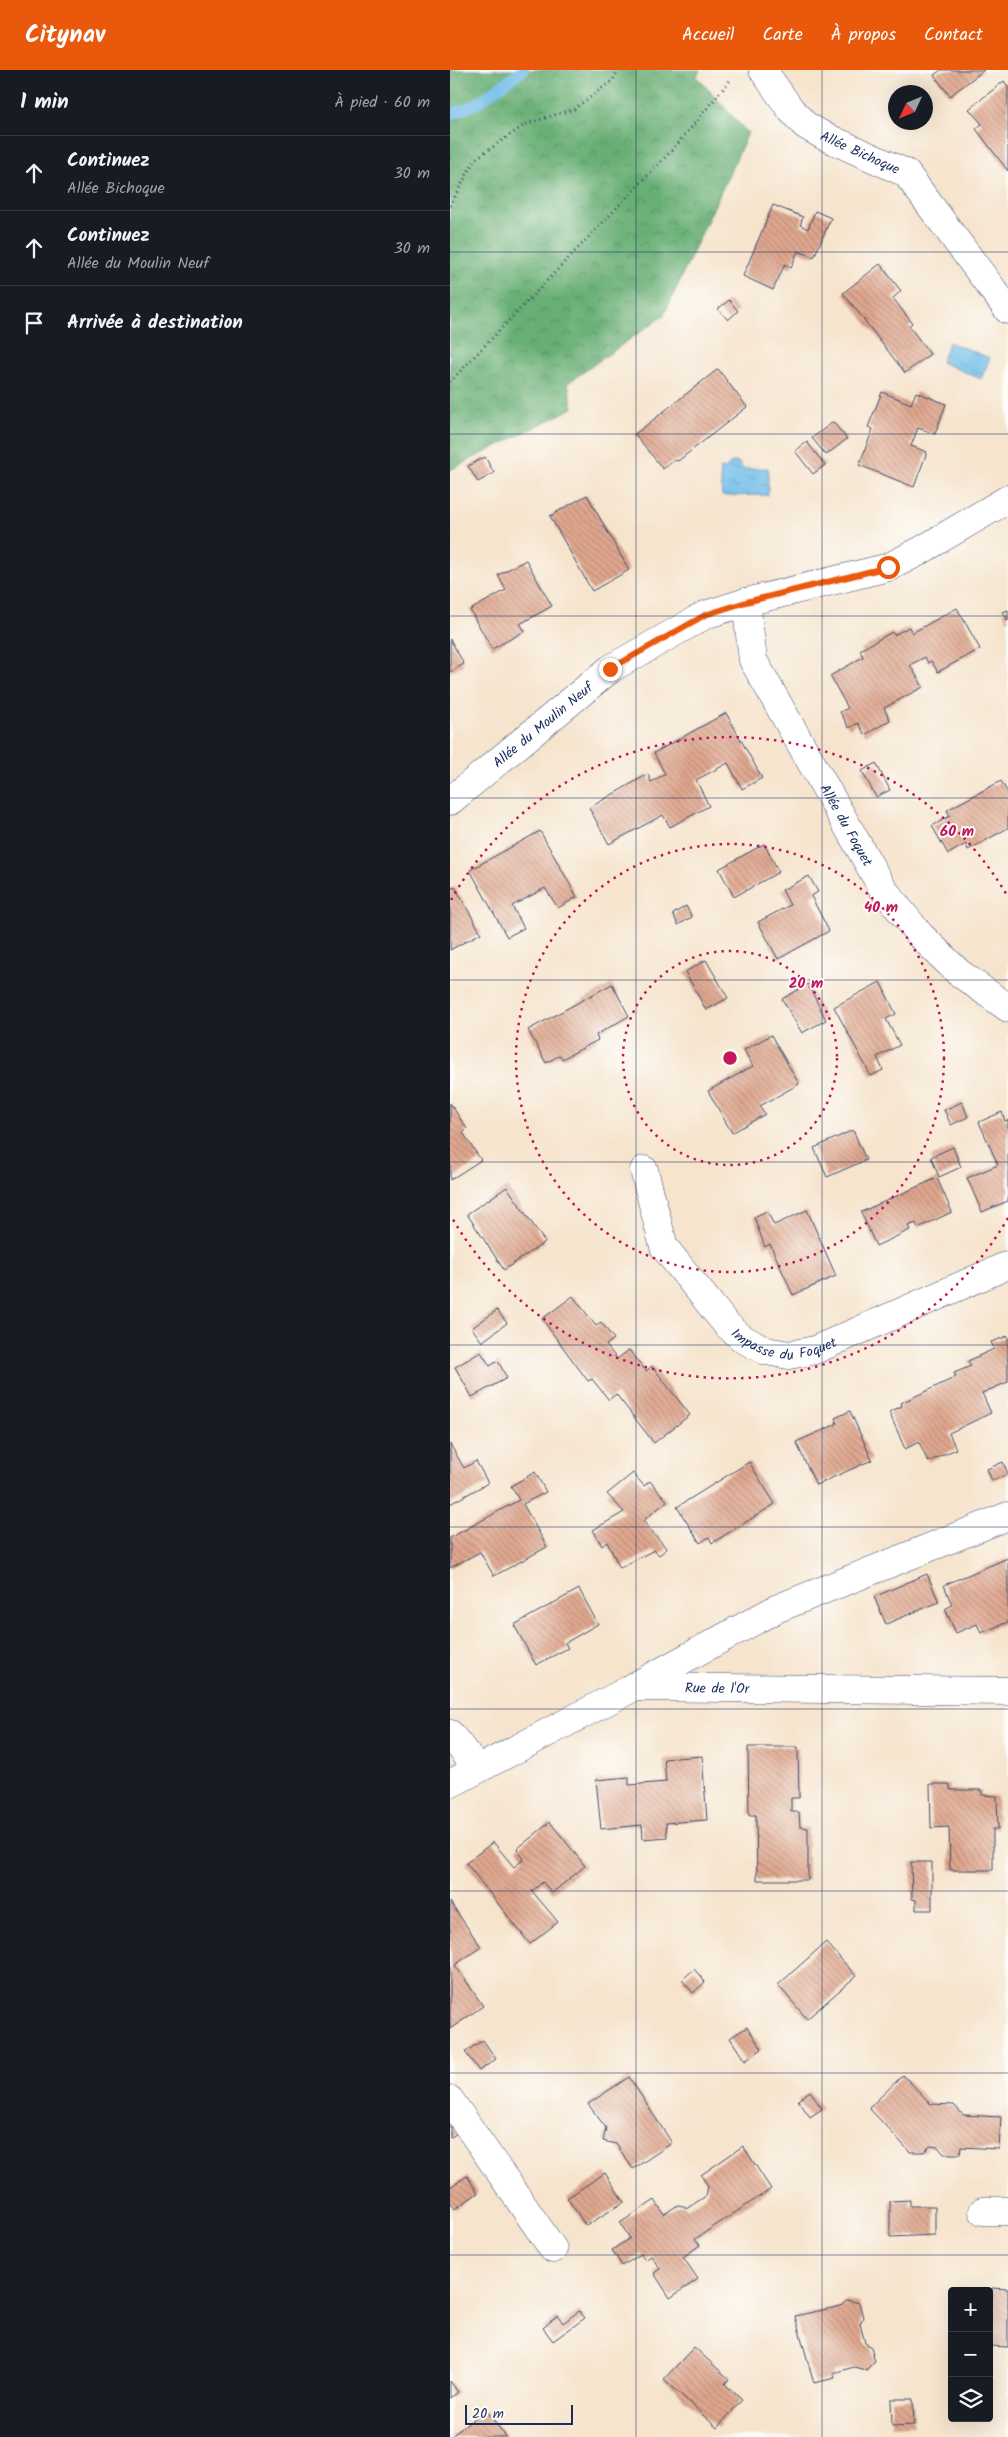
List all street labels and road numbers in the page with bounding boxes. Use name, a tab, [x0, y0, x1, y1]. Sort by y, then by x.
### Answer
street label: Allée Bichoque	[816, 126, 904, 181]
street label: Allée du Moulin Neuf	[488, 676, 600, 774]
street label: Allée du Foquet	[814, 780, 878, 871]
street label: Impasse du Foquet	[726, 1323, 841, 1367]
street label: Rue de l'Or	[685, 1678, 751, 1700]

